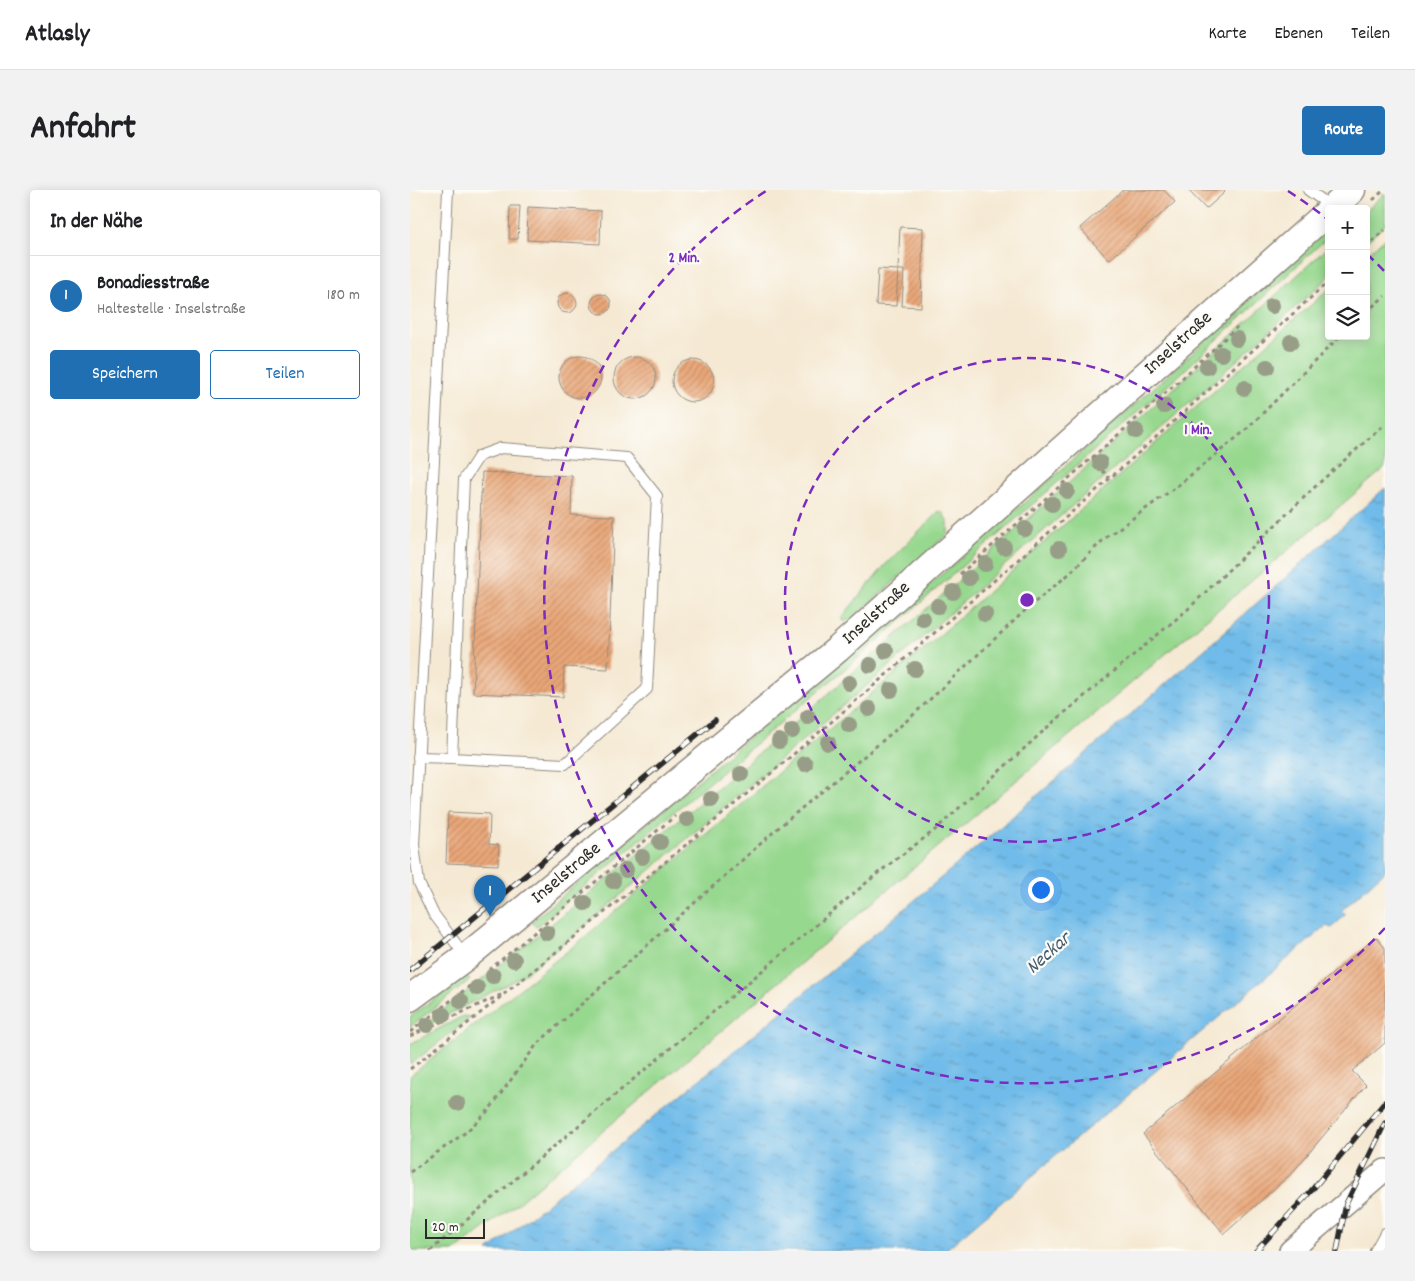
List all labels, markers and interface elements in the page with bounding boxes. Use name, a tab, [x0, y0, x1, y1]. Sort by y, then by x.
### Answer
text: Atlasly	[25, 18, 89, 52]
text: Karte	[1209, 22, 1247, 47]
text: Ebenen	[1275, 22, 1323, 47]
text: Teilen	[1351, 22, 1390, 47]
text: Anfahrt	[30, 105, 136, 155]
button: Route	[1302, 106, 1385, 155]
map controls	[1325, 205, 1370, 340]
button: +	[1325, 205, 1370, 250]
text: In der Nähe	[50, 208, 142, 238]
text: 2 Min.	[669, 248, 700, 270]
button: −	[1325, 250, 1370, 295]
text: Bonadiesstraße	[97, 271, 209, 298]
text: 1	[64, 284, 68, 307]
text: 180 m	[327, 284, 360, 307]
button: layers	[1325, 295, 1370, 340]
text: Haltestelle · Inselstraße	[97, 298, 245, 321]
street label: Inselstraße	[1139, 306, 1219, 382]
button: Speichern	[50, 350, 200, 399]
button: Teilen	[210, 350, 360, 399]
text: 1 Min.	[1184, 420, 1212, 442]
street label: Inselstraße	[837, 576, 917, 652]
centre of rings	[1018, 591, 1036, 609]
street label: Inselstraße	[526, 837, 608, 911]
pin: 1	[474, 875, 506, 916]
your location	[1028, 877, 1054, 903]
water label: Neckar	[1020, 925, 1079, 982]
scale bar	[425, 1216, 485, 1239]
text: 20 m	[432, 1218, 459, 1238]

